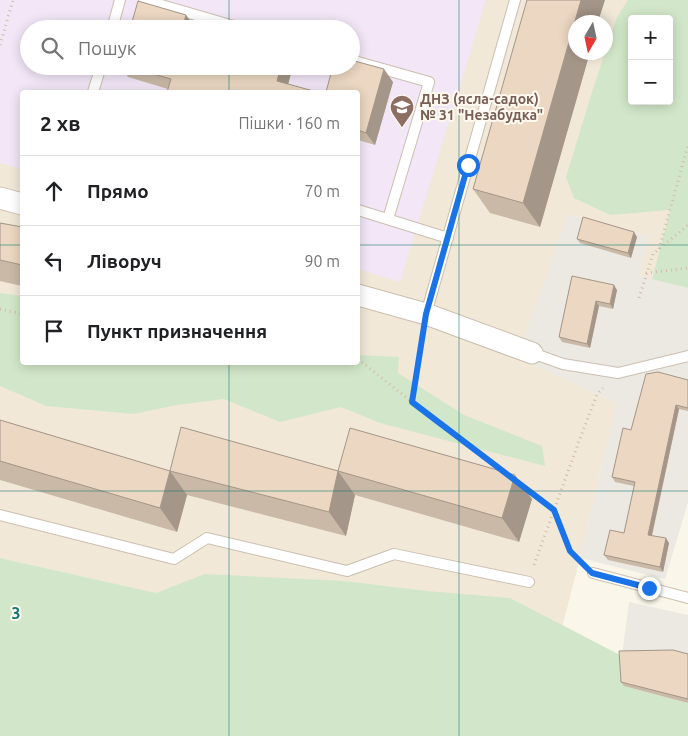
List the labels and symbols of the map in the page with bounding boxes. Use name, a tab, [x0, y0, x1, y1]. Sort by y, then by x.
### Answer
north arrow	[568, 15, 613, 60]
place label: ДНЗ (ясла-садок) № 31 "Незабудка"	[420, 91, 543, 123]
school or university icon: ДНЗ (ясла-садок) № 31 "Незабудка"	[389, 94, 415, 128]
route start	[457, 154, 480, 177]
route end	[638, 577, 661, 600]
text: 3	[11, 604, 21, 622]

